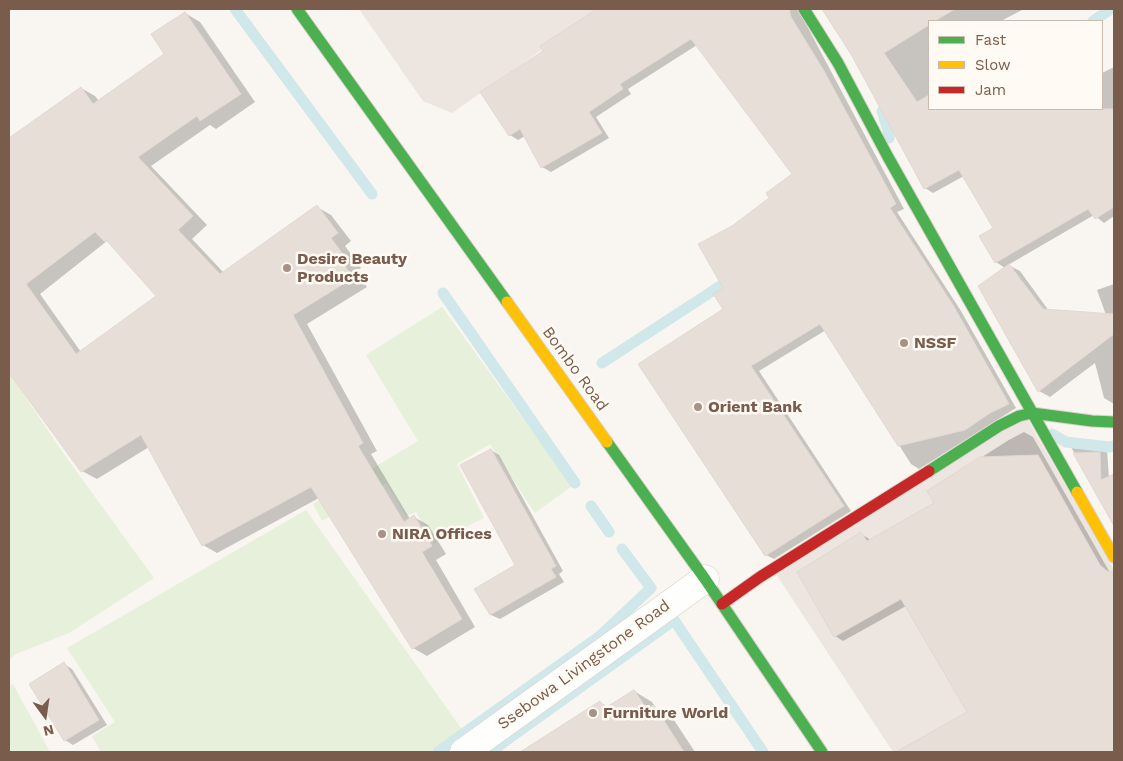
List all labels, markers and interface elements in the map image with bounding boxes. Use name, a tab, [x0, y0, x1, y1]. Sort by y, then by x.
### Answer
legend	[928, 20, 1103, 110]
text: Fast	[975, 31, 1006, 49]
text: Slow	[975, 56, 1011, 74]
text: Jam	[975, 81, 1006, 99]
place label: Desire Beauty Products	[297, 249, 407, 287]
marker: Desire Beauty Products	[281, 262, 293, 274]
street label: Bombo Road	[538, 323, 612, 415]
place label: NSSF	[914, 333, 956, 353]
marker: NSSF	[898, 337, 910, 349]
place label: Orient Bank	[708, 397, 802, 417]
marker: Orient Bank	[692, 401, 704, 413]
place label: NIRA Offices	[392, 524, 492, 544]
marker: NIRA Offices	[376, 528, 388, 540]
street label: Ssebowa Livingstone Road	[494, 596, 674, 734]
north arrow	[20, 691, 70, 741]
place label: Furniture World	[603, 703, 728, 723]
marker: Furniture World	[587, 707, 599, 719]
text: N	[42, 722, 56, 740]

